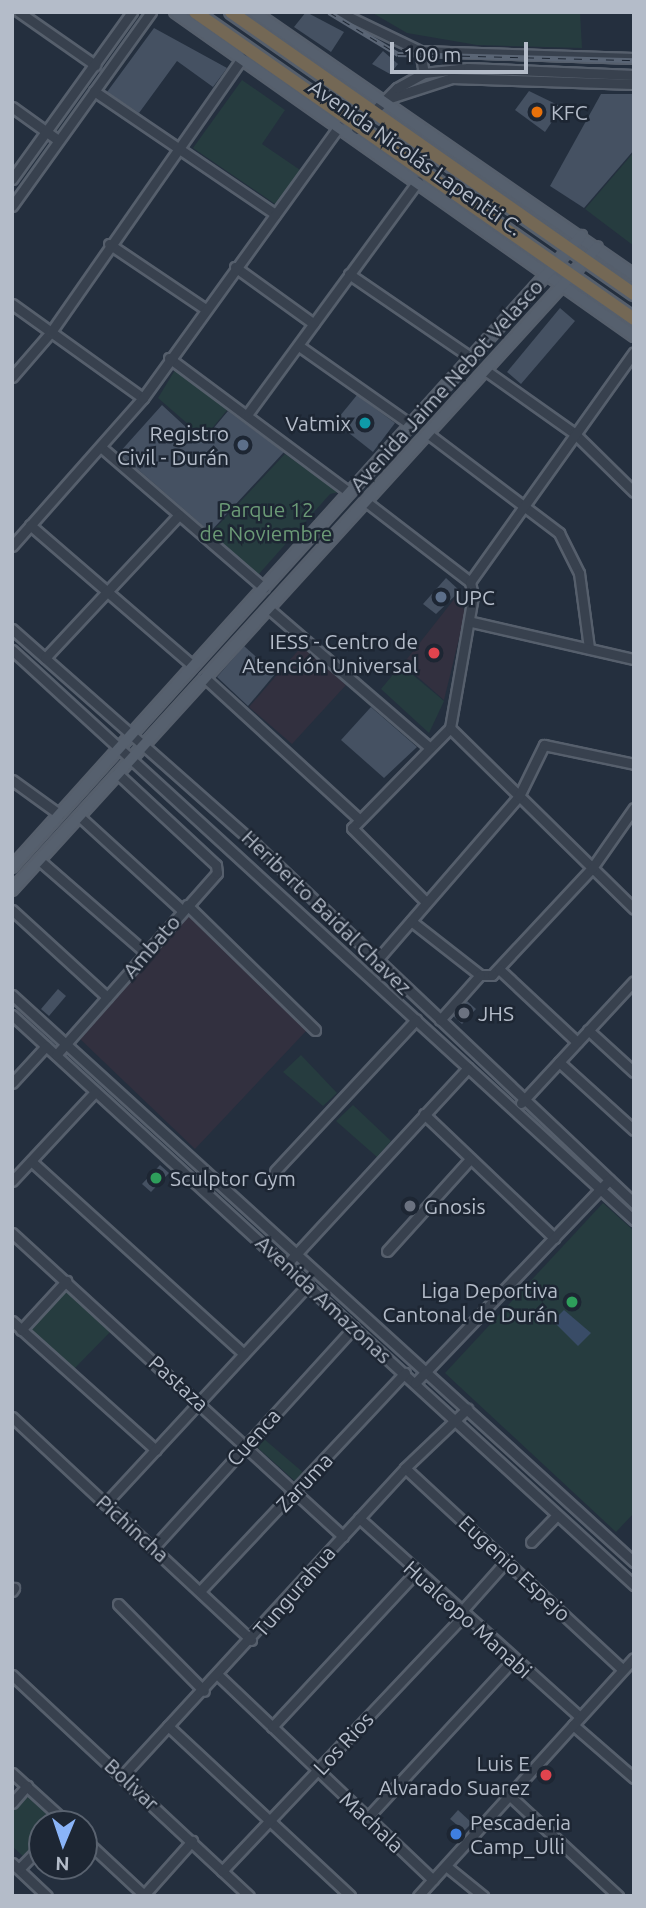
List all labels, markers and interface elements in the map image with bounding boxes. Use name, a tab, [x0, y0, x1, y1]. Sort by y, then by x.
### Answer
scale bar	[394, 28, 532, 72]
text: 100 m	[403, 42, 461, 66]
street label: Avenida Nicolás Lapentti C.	[304, 74, 528, 240]
place label: KFC	[551, 99, 588, 125]
marker: KFC	[529, 104, 545, 120]
street label: Avenida Jaime Nebot Velasco	[344, 274, 548, 496]
place label: Vatmix	[285, 410, 351, 436]
marker: Vatmix	[357, 415, 373, 431]
place label: Registro Civil - Durán	[117, 420, 229, 470]
marker: Registro Civil - Durán	[235, 437, 251, 453]
park label: Parque 12 de Noviembre	[200, 496, 332, 546]
place label: UPC	[455, 584, 495, 610]
marker: UPC	[433, 589, 449, 605]
place label: IESS - Centro de Atención Universal	[242, 628, 418, 678]
marker: IESS - Centro de Atención Universal	[424, 643, 444, 663]
street label: Heriberto Baidal Chavez	[237, 824, 417, 1000]
street label: Ambato	[117, 909, 185, 983]
place label: JHS	[478, 1000, 514, 1026]
marker: JHS	[456, 1005, 472, 1021]
place label: Sculptor Gym	[170, 1165, 296, 1191]
marker: Sculptor Gym	[148, 1170, 164, 1186]
place label: Gnosis	[424, 1193, 486, 1219]
marker: Gnosis	[402, 1198, 418, 1214]
street label: Avenida Amazonas	[251, 1230, 397, 1368]
place label: Liga Deportiva Cantonal de Durán	[383, 1277, 558, 1327]
marker: Liga Deportiva Cantonal de Durán	[564, 1294, 580, 1310]
street label: Pastaza	[144, 1350, 214, 1416]
street label: Cuenca	[221, 1403, 285, 1471]
street label: Zaruma	[270, 1447, 338, 1517]
street label: Pichincha	[91, 1489, 175, 1567]
street label: Eugenio Espejo	[454, 1510, 576, 1626]
street label: Tungurahua	[248, 1540, 340, 1642]
street label: Hualcopo Manabi	[399, 1555, 537, 1683]
street label: Los Rios	[308, 1706, 378, 1780]
place label: Luis E Alvarado Suarez	[379, 1750, 530, 1800]
street label: Bolivar	[100, 1753, 164, 1815]
marker: Luis E Alvarado Suarez	[536, 1765, 556, 1785]
street label: Machala	[335, 1786, 409, 1858]
place label: Pescaderia Camp_Ulli	[470, 1809, 571, 1859]
north arrow	[28, 1810, 98, 1880]
marker: Pescaderia Camp_Ulli	[448, 1826, 464, 1842]
text: N	[55, 1853, 70, 1875]

